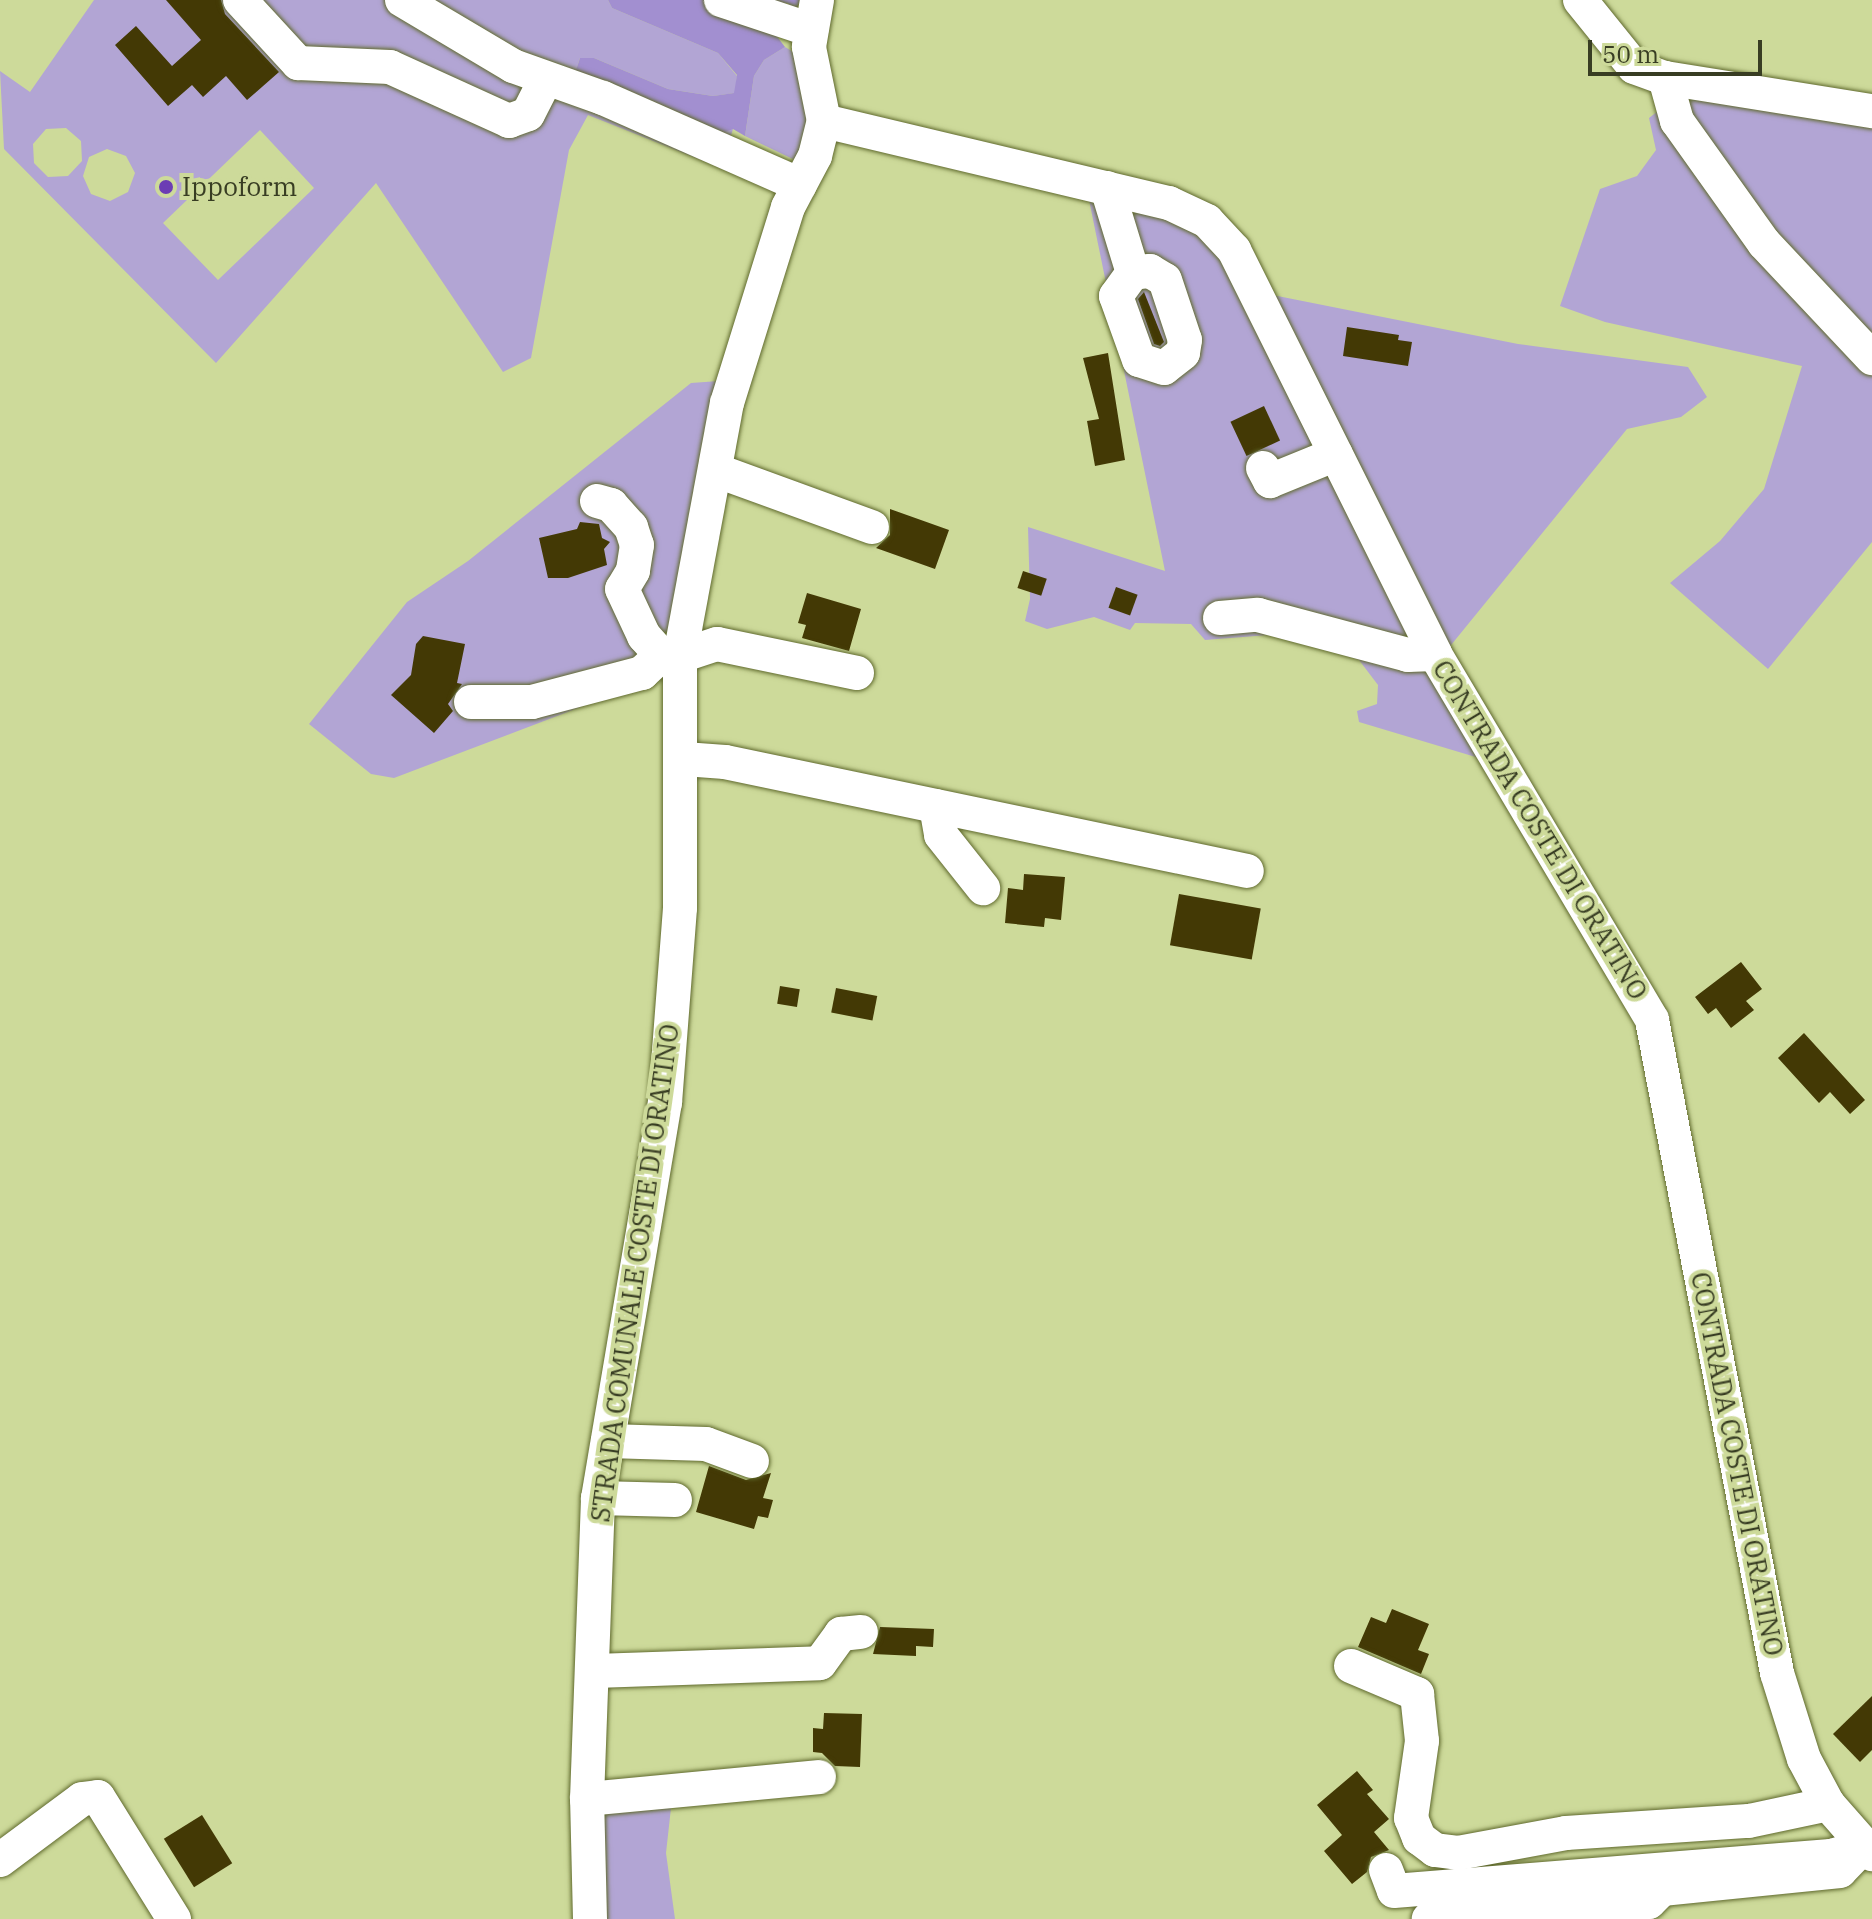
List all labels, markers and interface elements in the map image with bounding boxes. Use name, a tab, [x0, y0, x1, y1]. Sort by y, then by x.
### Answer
scale bar	[1592, 24, 1766, 74]
text: 50 m	[1602, 38, 1659, 70]
place label: Ippoform	[182, 171, 297, 203]
marker: Ippoform	[157, 178, 175, 196]
street label: CONTRADA COSTE DI ORATINO	[1426, 655, 1654, 1005]
street label: STRADA COMUNALE COSTE DI ORATINO	[585, 1022, 685, 1524]
street label: CONTRADA COSTE DI ORATINO	[1684, 1270, 1790, 1658]

